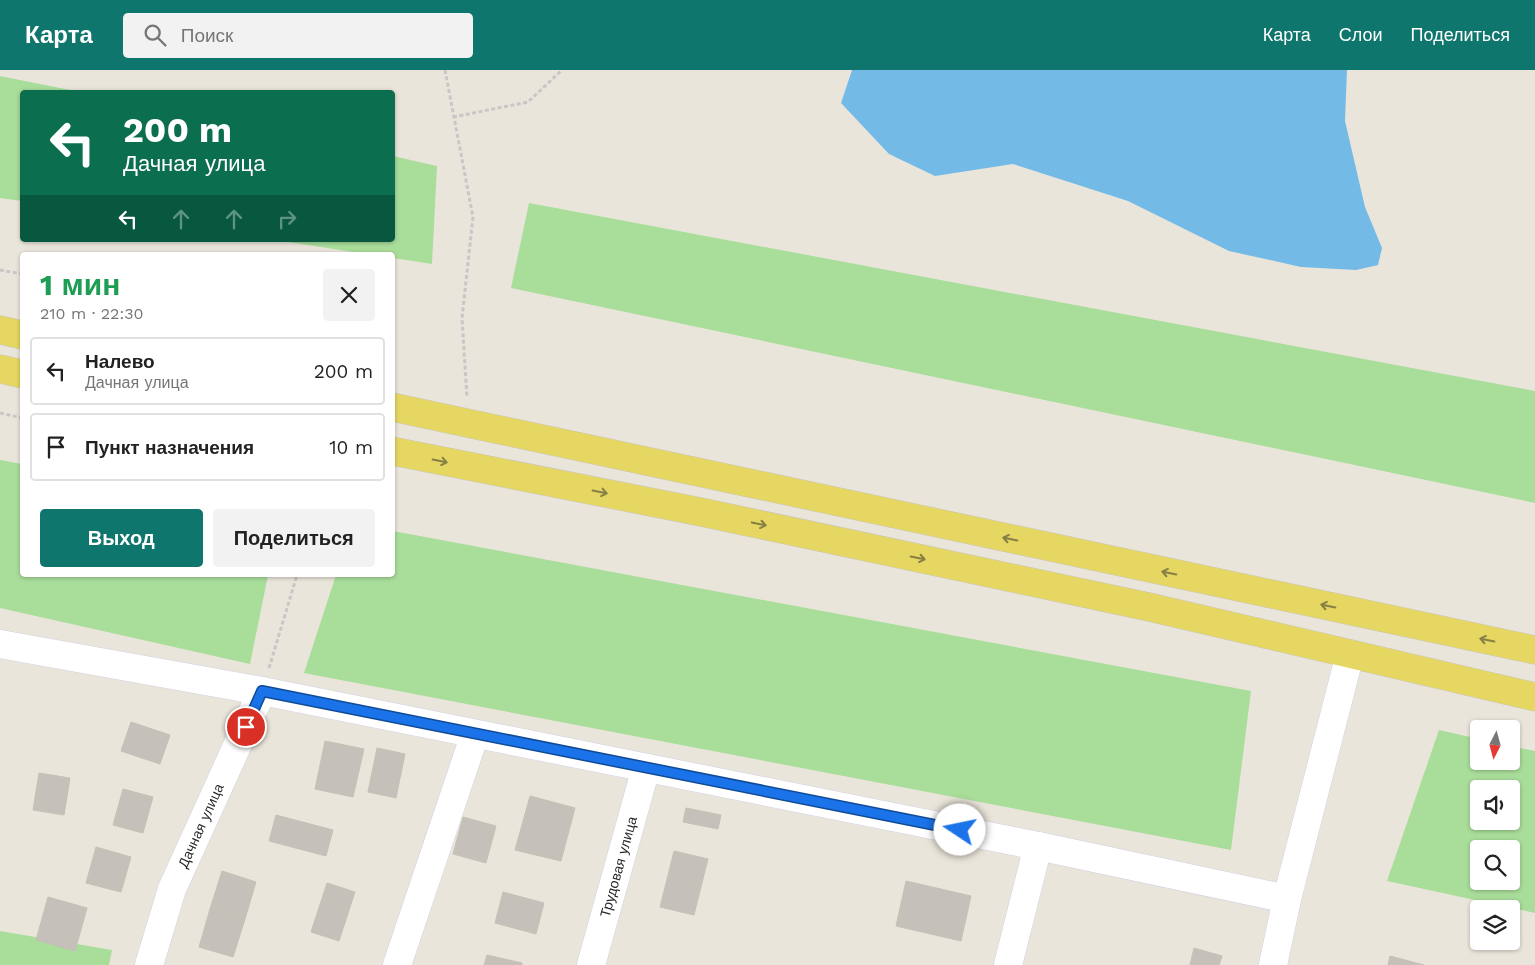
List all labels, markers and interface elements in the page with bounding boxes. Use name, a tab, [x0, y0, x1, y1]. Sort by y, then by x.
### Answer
search box	[123, 13, 473, 58]
text: Карта	[25, 21, 93, 49]
icon: search	[141, 21, 169, 49]
text: Поиск	[181, 24, 233, 47]
text: Карта	[1263, 24, 1311, 45]
text: Слои	[1339, 24, 1383, 45]
text: Поделиться	[1411, 24, 1510, 45]
text: 200 m	[123, 109, 232, 151]
icon: left	[40, 110, 105, 175]
text: Дачная улица	[123, 151, 265, 176]
icon: left	[114, 205, 142, 233]
icon: ahead	[167, 205, 195, 233]
icon: ahead	[220, 205, 248, 233]
icon: right	[273, 205, 301, 233]
text: 1 мин	[40, 267, 120, 302]
button: close	[323, 269, 375, 321]
text: 210 m · 22:30	[40, 304, 143, 323]
text: Налево	[85, 350, 155, 373]
icon: left	[42, 357, 70, 385]
text: 200 m	[314, 360, 373, 383]
text: Дачная улица	[85, 373, 189, 392]
icon: arrive	[42, 433, 70, 461]
text: Пункт назначения	[85, 436, 254, 459]
text: 10 m	[329, 436, 373, 459]
one-way arrow	[432, 456, 448, 466]
one-way arrow	[591, 487, 607, 497]
button: Выход	[40, 509, 203, 567]
button: Поделиться	[213, 509, 375, 567]
one-way arrow	[751, 520, 767, 529]
one-way arrow	[1003, 534, 1019, 543]
one-way arrow	[910, 554, 926, 563]
one-way arrow	[1162, 567, 1178, 577]
one-way arrow	[1321, 601, 1337, 610]
one-way arrow	[1480, 635, 1496, 644]
pin	[225, 706, 267, 748]
icon: arrive	[232, 713, 260, 741]
north arrow	[1470, 720, 1520, 770]
map controls	[1470, 720, 1520, 950]
button: sound	[1470, 780, 1520, 830]
street label: Дачная улица	[175, 781, 227, 870]
position arrow	[933, 803, 985, 855]
street label: Трудовая улица	[597, 814, 640, 919]
button: search	[1470, 840, 1520, 890]
button: layers	[1470, 900, 1520, 950]

